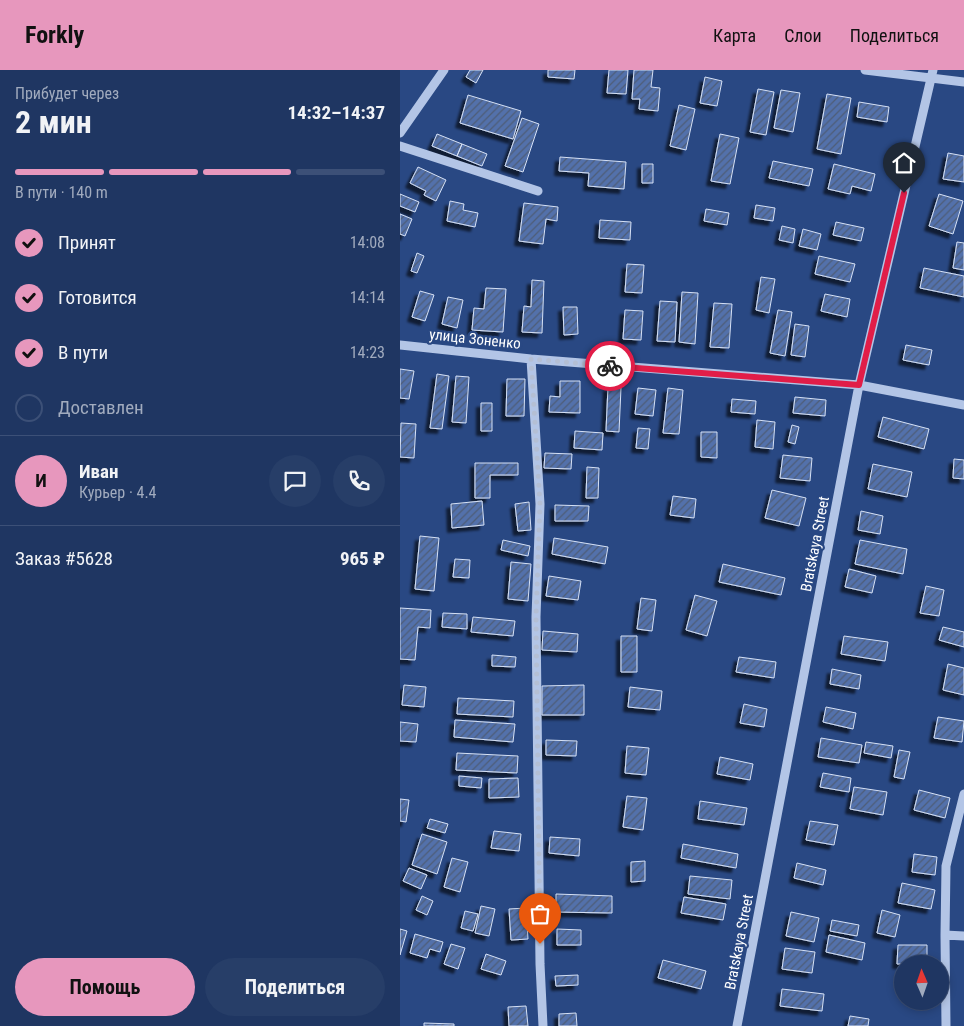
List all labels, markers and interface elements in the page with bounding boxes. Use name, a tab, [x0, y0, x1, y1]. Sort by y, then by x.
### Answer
text: Forkly	[25, 21, 84, 49]
text: Карта	[713, 25, 756, 46]
text: Слои	[784, 25, 822, 46]
text: Поделиться	[850, 25, 939, 46]
text: Прибудет через	[15, 84, 119, 103]
text: 14:32–14:37	[287, 101, 385, 124]
text: 2 мин	[15, 103, 92, 141]
pin	[883, 142, 925, 193]
icon: home	[890, 149, 918, 177]
text: В пути · 140 m	[15, 183, 108, 202]
icon: check	[15, 229, 43, 257]
text: Принят	[58, 231, 116, 254]
text: 14:08	[350, 233, 385, 252]
icon: check	[15, 284, 43, 312]
text: Готовится	[58, 286, 137, 309]
text: 14:14	[350, 288, 385, 307]
street label: улица Зоненко	[428, 325, 522, 353]
icon: check	[15, 339, 43, 367]
text: В пути	[58, 341, 108, 364]
courier	[585, 341, 635, 391]
text: 14:23	[350, 343, 385, 362]
icon: bike	[596, 352, 624, 380]
text: Доставлен	[58, 396, 144, 419]
button: chat	[269, 455, 321, 507]
button: phone	[333, 455, 385, 507]
text: Иван	[79, 460, 118, 483]
text: И	[35, 469, 47, 492]
text: Курьер · 4.4	[79, 483, 157, 502]
street label: Bratskaya Street	[797, 495, 833, 593]
text: Заказ #5628	[15, 547, 113, 570]
text: 965 ₽	[340, 547, 385, 570]
pin	[519, 893, 561, 944]
street label: Bratskaya Street	[721, 893, 757, 991]
icon: bag	[526, 900, 554, 928]
north arrow	[894, 955, 949, 1010]
map controls	[894, 955, 949, 1010]
button: Помощь	[15, 958, 195, 1016]
button: Поделиться	[205, 958, 385, 1016]

